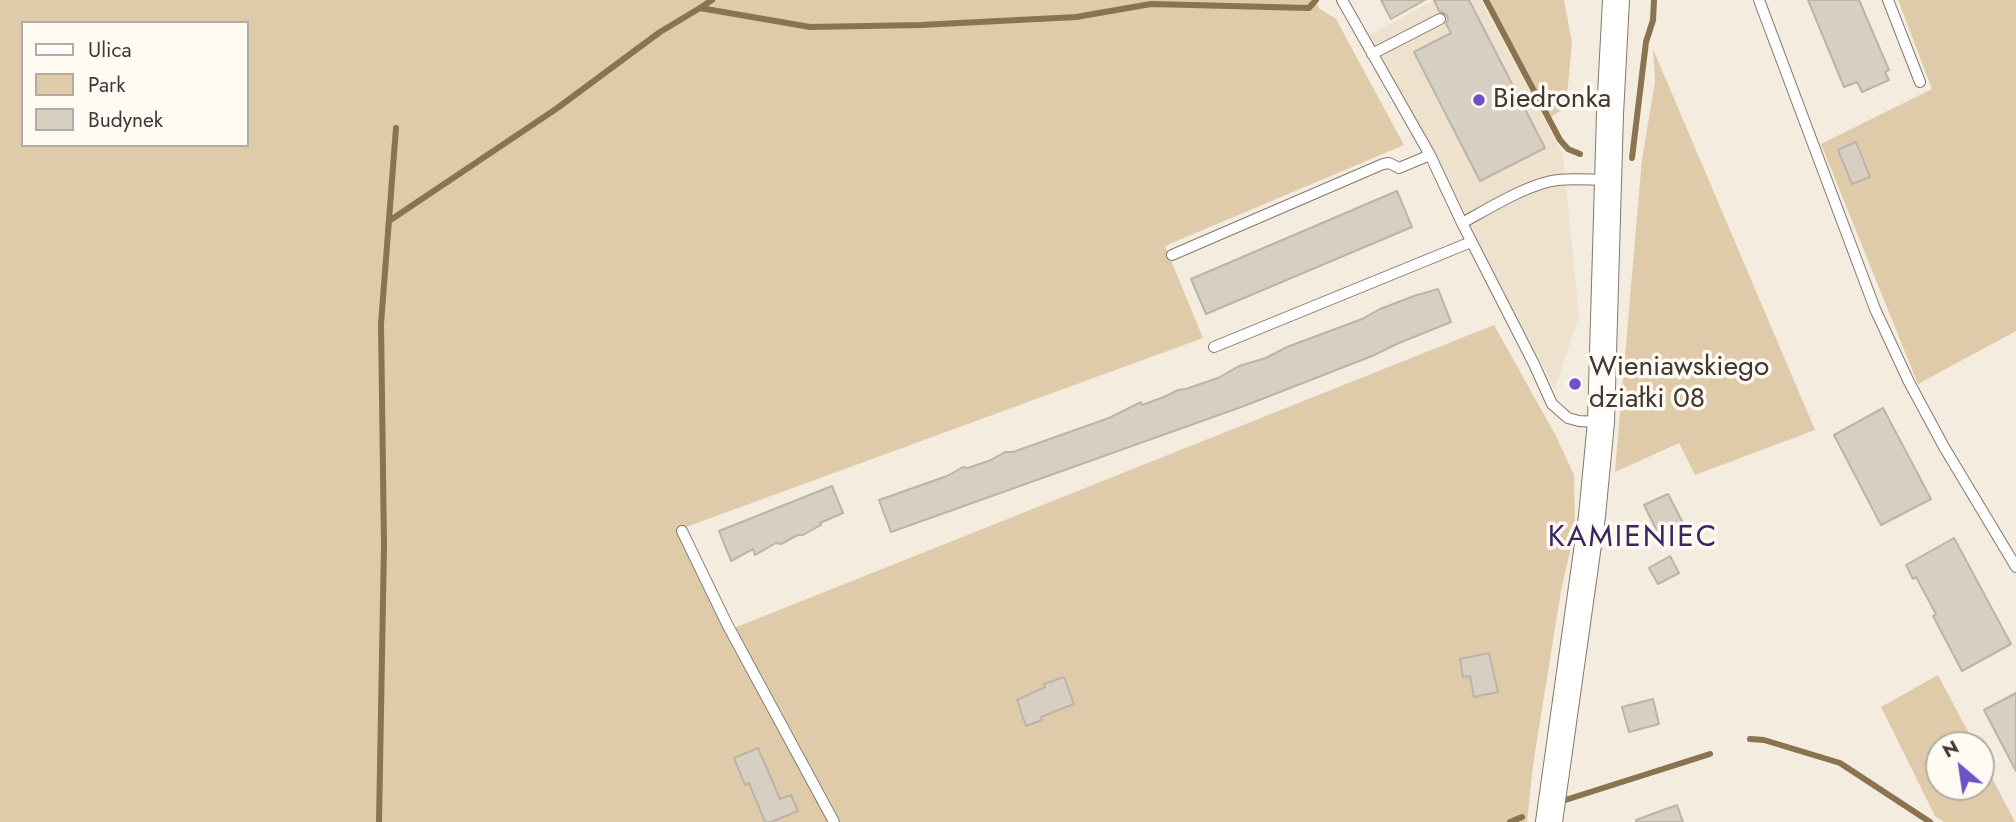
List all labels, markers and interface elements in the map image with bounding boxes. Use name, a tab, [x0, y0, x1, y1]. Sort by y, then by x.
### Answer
legend	[21, 21, 248, 147]
text: Ulica	[88, 35, 132, 65]
text: Park	[88, 70, 125, 100]
place label: Biedronka	[1493, 83, 1611, 117]
marker: Biedronka	[1471, 92, 1487, 108]
text: Budynek	[88, 105, 163, 135]
place label: Wieniawskiego działki 08	[1589, 351, 1769, 417]
marker: Wieniawskiego działki 08	[1567, 376, 1583, 392]
district label: KAMIENIEC	[1549, 521, 1717, 557]
north arrow	[1925, 731, 1995, 801]
text: N	[1937, 733, 1964, 764]

